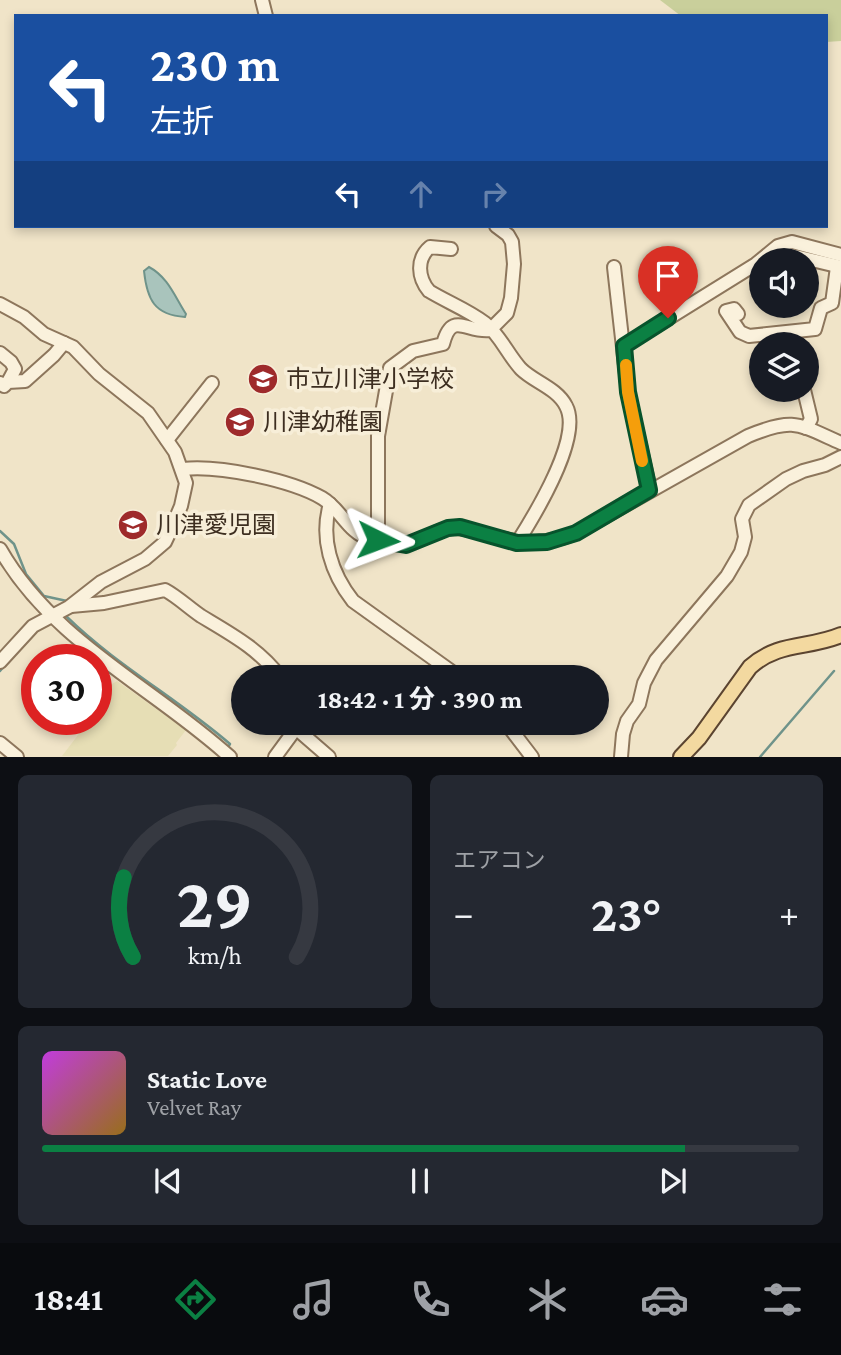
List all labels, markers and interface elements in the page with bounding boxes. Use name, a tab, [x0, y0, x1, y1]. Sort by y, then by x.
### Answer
text: 230 m	[150, 37, 280, 92]
icon: left	[35, 42, 126, 133]
text: 左折	[150, 103, 214, 139]
icon: left	[329, 175, 367, 213]
icon: ahead	[402, 175, 440, 213]
icon: right	[475, 175, 513, 213]
pin	[638, 246, 698, 318]
map controls	[749, 248, 819, 402]
button: sound	[749, 248, 819, 318]
icon: arrive	[649, 257, 687, 295]
button: layers	[749, 332, 819, 402]
school or university icon: 市立川津小学校	[246, 362, 280, 396]
place label: 市立川津小学校	[286, 365, 454, 392]
school or university icon: 川津幼稚園	[223, 405, 257, 439]
place label: 川津幼稚園	[263, 408, 383, 435]
position arrow	[341, 503, 415, 577]
school or university icon: 川津愛児園	[116, 508, 150, 542]
place label: 川津愛児園	[156, 511, 276, 538]
speed limit sign: 30	[21, 644, 112, 735]
text: 18:42 · 1 分 · 390 m	[318, 685, 522, 714]
text: エアコン	[454, 847, 546, 873]
text: 29	[176, 863, 253, 944]
text: 23°	[591, 884, 662, 942]
text: −	[454, 892, 474, 934]
text: +	[779, 892, 799, 934]
text: km/h	[188, 942, 242, 969]
text: Static Love	[147, 1065, 267, 1094]
text: Velvet Ray	[147, 1094, 241, 1120]
icon: previous	[149, 1162, 187, 1200]
icon: pause	[401, 1162, 439, 1200]
icon: next	[654, 1162, 692, 1200]
icon: directions	[171, 1275, 220, 1324]
icon: music	[289, 1275, 338, 1324]
icon: phone	[406, 1275, 455, 1324]
icon: climate	[523, 1275, 572, 1324]
icon: car	[640, 1275, 689, 1324]
icon: filters	[758, 1275, 807, 1324]
text: 18:41	[34, 1281, 103, 1317]

